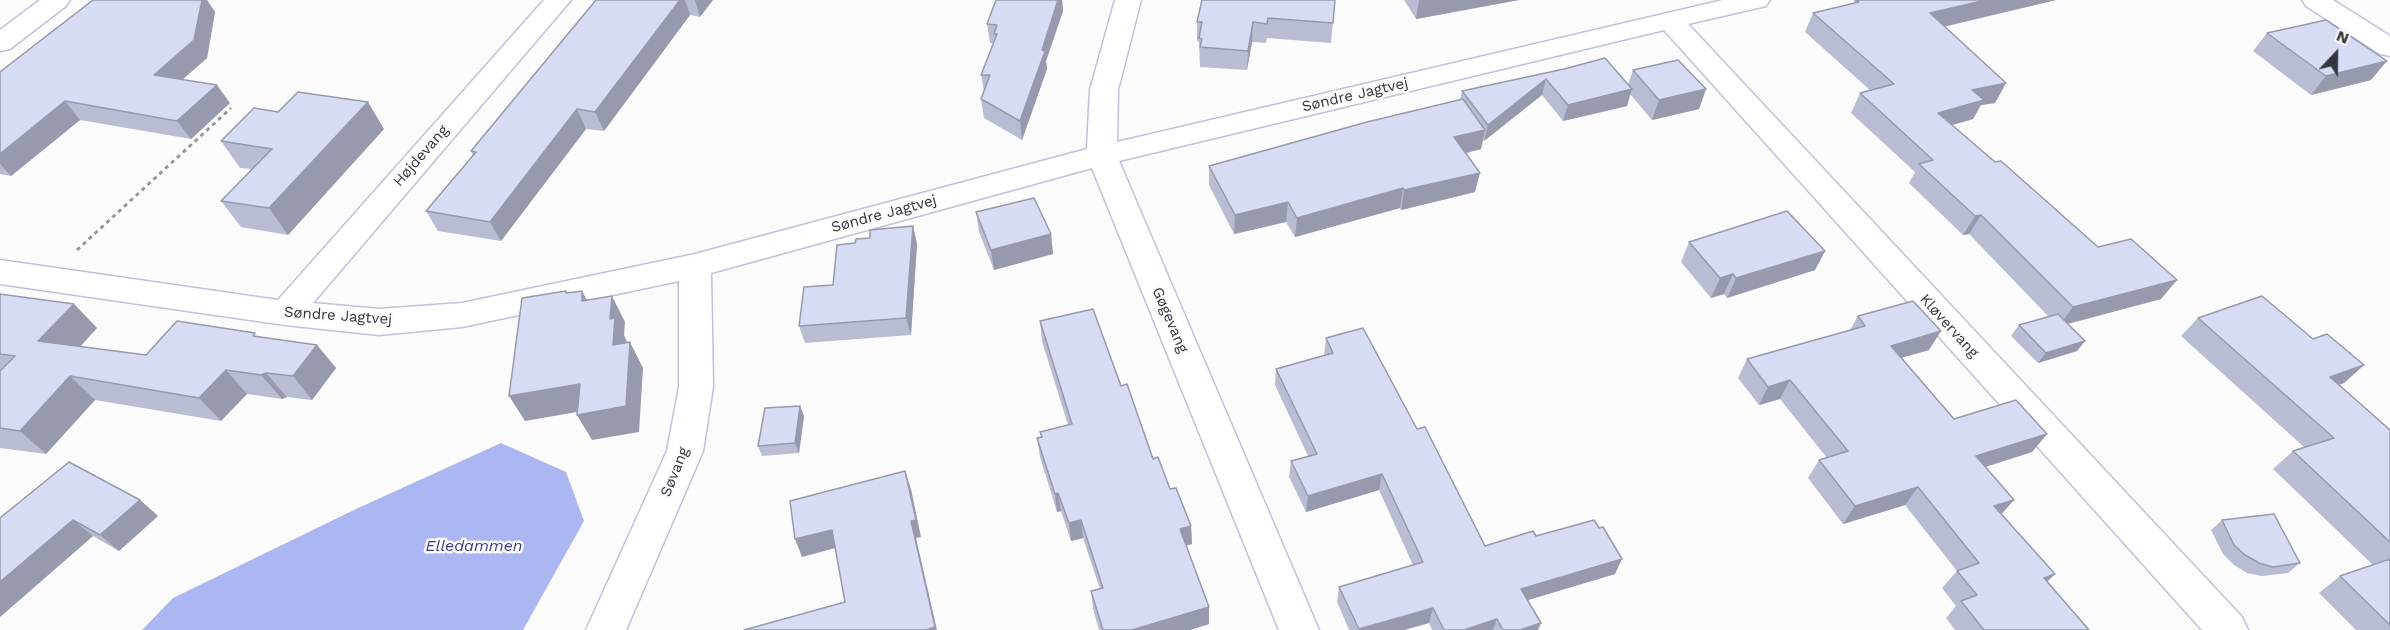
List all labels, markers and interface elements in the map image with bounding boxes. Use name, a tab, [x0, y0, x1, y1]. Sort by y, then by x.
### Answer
north arrow	[2306, 24, 2366, 84]
text: N	[2334, 26, 2352, 48]
street label: Søndre Jagtvej	[1300, 74, 1410, 116]
street label: Højdevang	[390, 122, 452, 190]
street label: Søndre Jagtvej	[829, 191, 939, 237]
street label: Gøgevang	[1148, 284, 1192, 356]
street label: Kløvervang	[1916, 290, 1982, 362]
street label: Søndre Jagtvej	[283, 303, 393, 329]
street label: Søvang	[657, 445, 693, 499]
water label: Elledammen	[426, 536, 522, 556]

